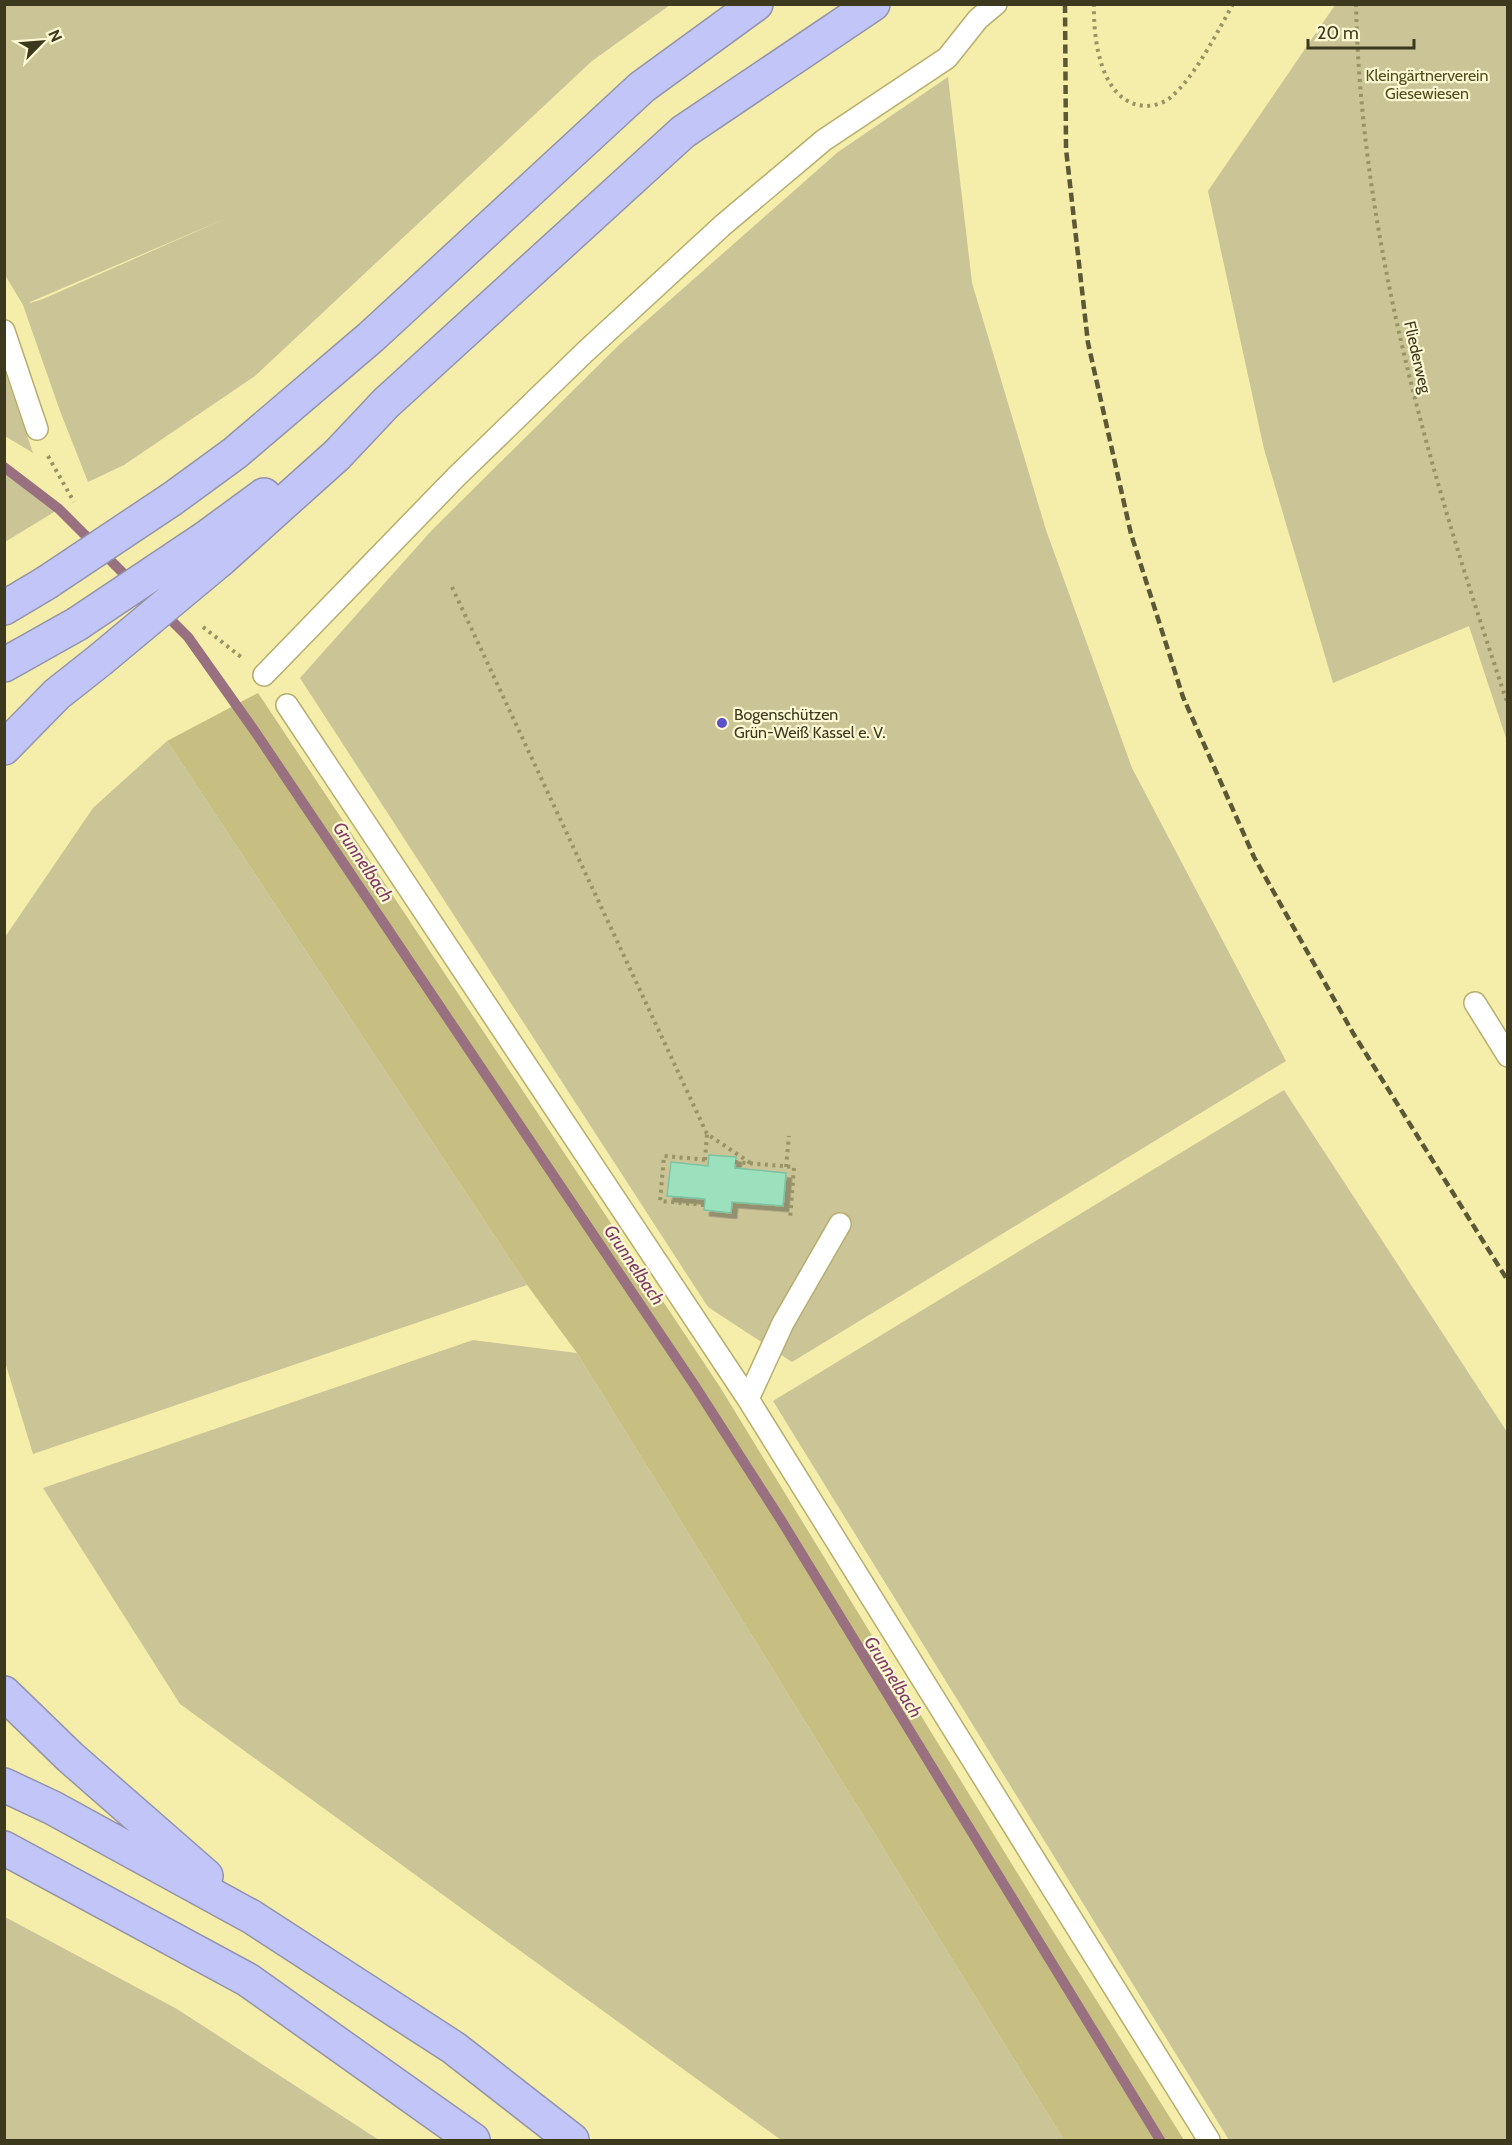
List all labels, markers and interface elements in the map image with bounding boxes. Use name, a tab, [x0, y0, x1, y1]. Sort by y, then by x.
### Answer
north arrow	[12, 12, 72, 72]
scale bar	[1308, 12, 1414, 50]
text: 20 m	[1317, 22, 1359, 44]
text: N	[44, 27, 66, 45]
park label: Kleingärtnerverein Giesewiesen	[1366, 66, 1488, 103]
street label: Fliederweg	[1400, 319, 1435, 396]
place label: Bogenschützen Grün-Weiß Kassel e. V.	[734, 705, 886, 742]
marker: Bogenschützen Grün-Weiß Kassel e. V.	[715, 716, 729, 730]
water label: Grunnelbach	[328, 818, 398, 906]
water label: Grunnelbach	[599, 1221, 669, 1309]
water label: Grunnelbach	[859, 1632, 927, 1722]

